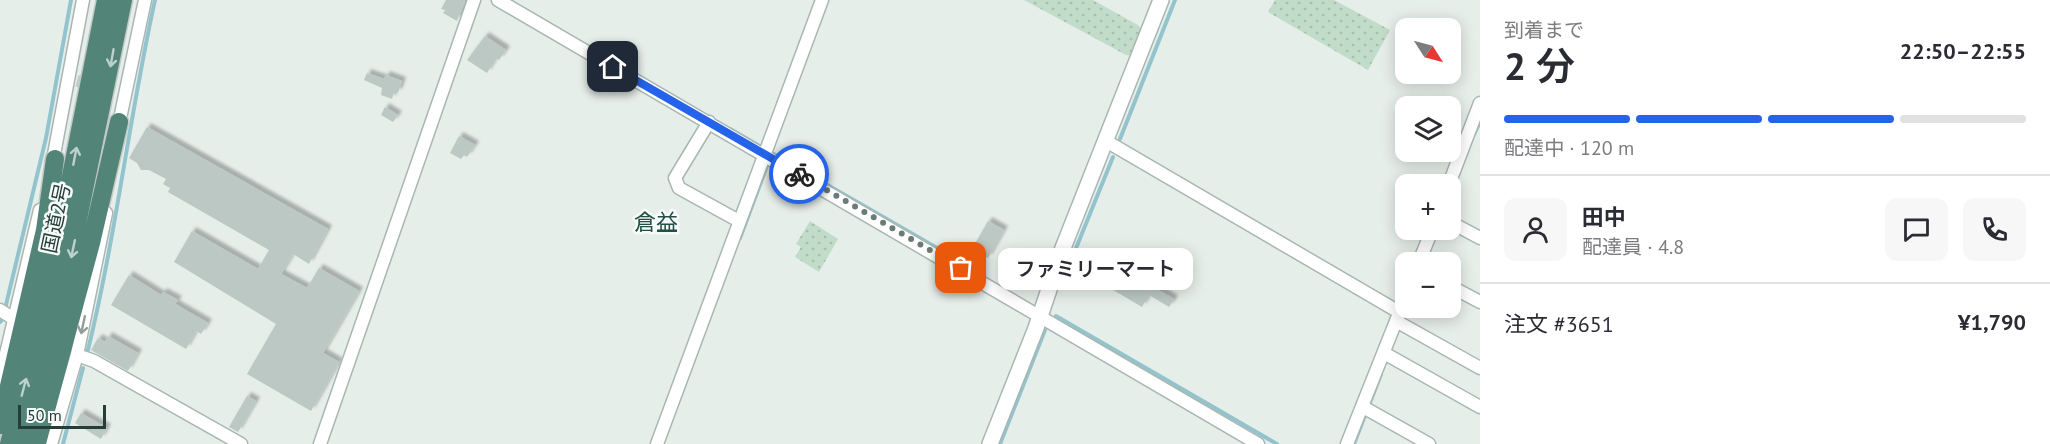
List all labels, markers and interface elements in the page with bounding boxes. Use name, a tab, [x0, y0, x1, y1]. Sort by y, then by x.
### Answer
text: 到着まで	[1504, 17, 1584, 43]
north arrow	[1395, 18, 1461, 84]
map controls	[1395, 18, 1461, 318]
text: 22:50–22:55	[1900, 37, 2026, 65]
text: 2 分	[1504, 40, 1575, 91]
pin	[587, 41, 638, 92]
one-way arrow	[106, 47, 117, 67]
icon: home	[596, 50, 629, 83]
button: layers	[1395, 96, 1461, 162]
text: 配達中 · 120 m	[1504, 135, 1634, 161]
courier	[769, 144, 829, 204]
one-way arrow	[70, 147, 82, 166]
icon: bike	[783, 158, 816, 191]
button: +	[1395, 174, 1461, 240]
street label: 国道2号	[36, 181, 76, 255]
button: person	[1504, 198, 1567, 261]
button: chat	[1885, 198, 1948, 261]
button: phone	[1963, 198, 2026, 261]
text: 田中	[1582, 203, 1626, 231]
district label: 倉益	[634, 208, 678, 236]
text: 配達員 · 4.8	[1582, 234, 1684, 260]
one-way arrow	[66, 239, 78, 258]
pin	[935, 242, 986, 293]
callout: ファミリーマート	[997, 247, 1192, 289]
icon: bag	[944, 251, 977, 284]
button: −	[1395, 252, 1461, 318]
text: ファミリーマート	[1016, 256, 1176, 282]
text: ¥1,790	[1958, 308, 2026, 336]
text: 注文 #3651	[1504, 310, 1614, 338]
one-way arrow	[77, 315, 88, 335]
one-way arrow	[19, 378, 31, 397]
scale bar	[18, 402, 106, 430]
text: 50 m	[27, 405, 62, 425]

